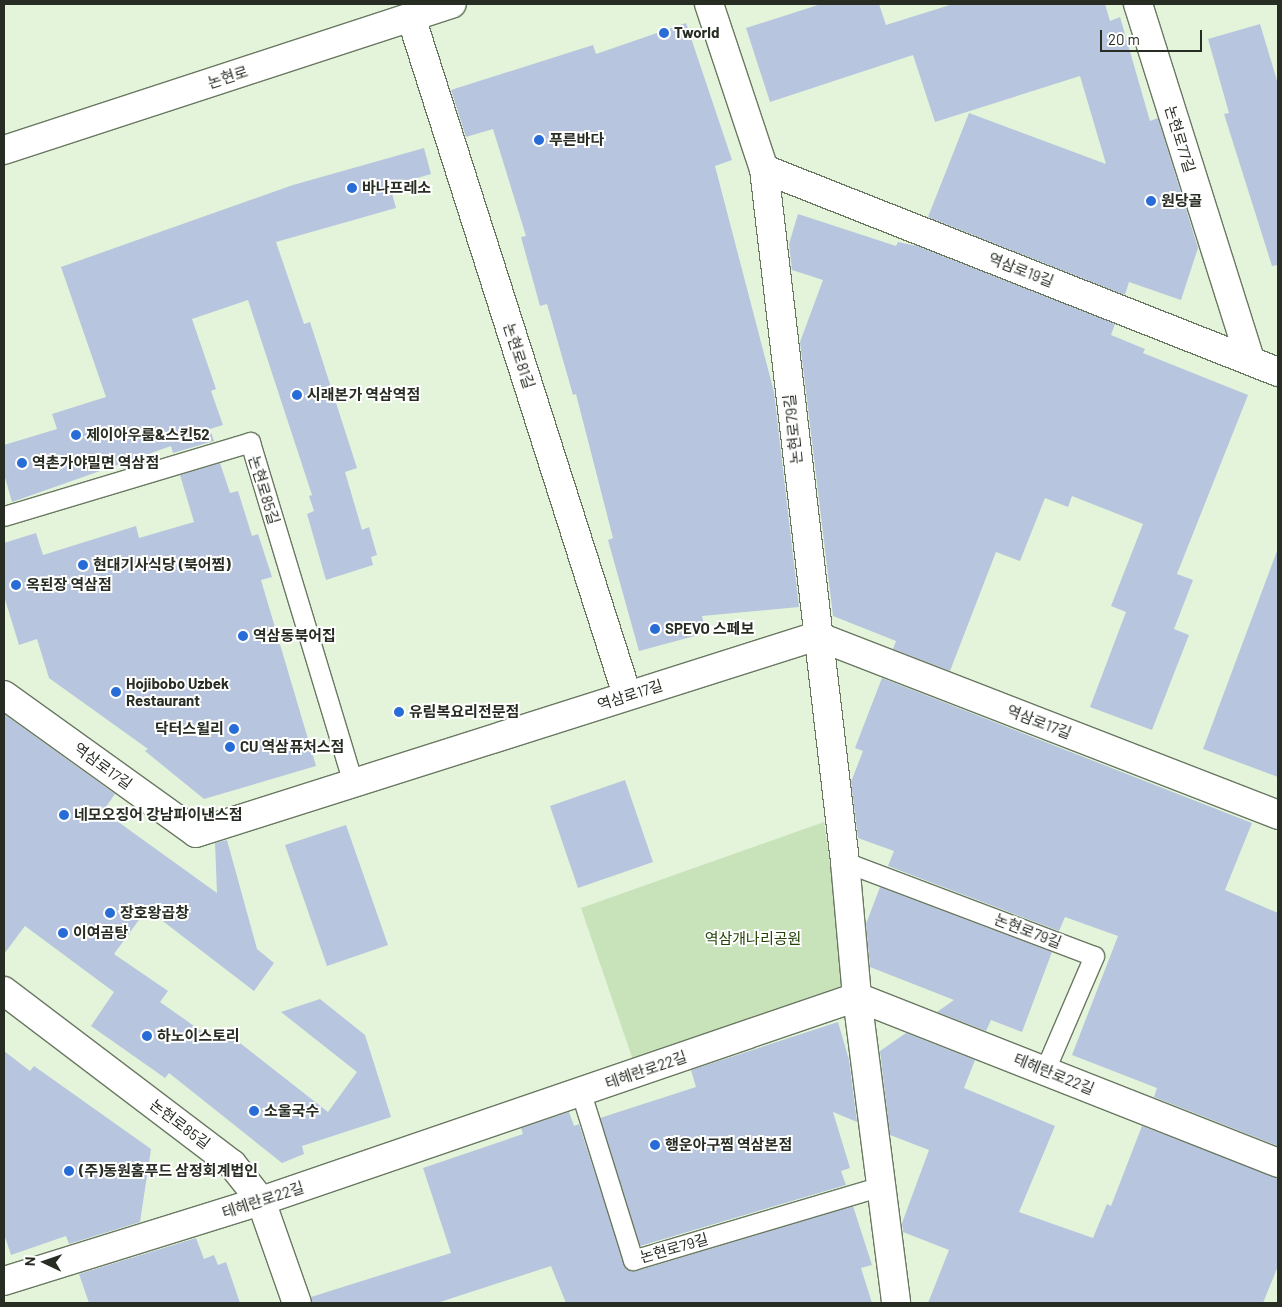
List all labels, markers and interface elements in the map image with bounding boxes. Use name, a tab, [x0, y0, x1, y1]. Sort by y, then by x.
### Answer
scale bar	[1102, 20, 1204, 52]
place label: Tworld	[674, 24, 719, 42]
marker: Tworld	[658, 27, 670, 39]
text: 20 m	[1108, 30, 1140, 48]
street label: 논현로	[206, 62, 250, 92]
street label: 논현로77길	[1161, 103, 1199, 175]
place label: 푸른바다	[549, 131, 604, 149]
marker: 푸른바다	[533, 134, 545, 146]
place label: 바나프레소	[362, 179, 431, 197]
marker: 바나프레소	[346, 182, 358, 194]
place label: 원당골	[1161, 192, 1202, 210]
marker: 원당골	[1145, 195, 1157, 207]
street label: 역삼로19길	[986, 249, 1056, 291]
street label: 논현로81길	[500, 321, 538, 391]
place label: 시래본가 역삼역점	[307, 386, 420, 404]
marker: 시래본가 역삼역점	[291, 389, 303, 401]
street label: 논현로79길	[780, 393, 806, 465]
place label: 제이아우룸&스킨52	[86, 426, 210, 444]
marker: 제이아우룸&스킨52	[70, 429, 82, 441]
place label: 역촌가야밀면 역삼점	[32, 454, 159, 472]
street label: 논현로85길	[245, 454, 283, 526]
marker: 역촌가야밀면 역삼점	[16, 457, 28, 469]
place label: 현대기사식당 (북어찜)	[93, 556, 231, 574]
marker: 현대기사식당 (북어찜)	[77, 559, 89, 571]
place label: 옥된장 역삼점	[26, 576, 112, 594]
marker: 옥된장 역삼점	[10, 579, 22, 591]
place label: SPEVO 스페보	[665, 620, 754, 638]
marker: SPEVO 스페보	[649, 623, 661, 635]
place label: 역삼동북어집	[253, 627, 336, 645]
marker: 역삼동북어집	[237, 630, 249, 642]
place label: Hojibobo Uzbek Restaurant	[126, 674, 229, 709]
street label: 역삼로17길	[595, 676, 665, 714]
marker: Hojibobo Uzbek Restaurant	[110, 686, 122, 698]
street label: 역삼로17길	[1004, 701, 1074, 743]
place label: 유림복요리전문점	[409, 703, 519, 721]
marker: 유림복요리전문점	[393, 706, 405, 718]
place label: 닥터스윌리	[155, 720, 224, 738]
marker: 닥터스윌리	[228, 723, 240, 735]
place label: CU 역삼퓨처스점	[240, 738, 344, 756]
street label: 역삼로17길	[70, 739, 136, 793]
marker: CU 역삼퓨처스점	[224, 741, 236, 753]
place label: 네모오징어 강남파이낸스점	[74, 806, 243, 824]
marker: 네모오징어 강남파이낸스점	[58, 809, 70, 821]
place label: 장호왕곱창	[120, 904, 189, 922]
marker: 장호왕곱창	[104, 907, 116, 919]
street label: 논현로79길	[992, 910, 1064, 952]
place label: 이여곰탕	[73, 924, 128, 942]
marker: 이여곰탕	[57, 927, 69, 939]
park label: 역삼개나리공원	[705, 930, 801, 948]
place label: 하노이스토리	[157, 1027, 240, 1045]
marker: 하노이스토리	[141, 1030, 153, 1042]
street label: 테헤란로22길	[603, 1048, 689, 1092]
street label: 테헤란로22길	[1011, 1050, 1097, 1098]
street label: 논현로85길	[146, 1096, 214, 1152]
place label: 소울국수	[264, 1102, 319, 1120]
marker: 소울국수	[248, 1105, 260, 1117]
place label: 행운아구찜 역삼본점	[665, 1136, 792, 1154]
marker: 행운아구찜 역삼본점	[649, 1139, 661, 1151]
place label: (주)동원홈푸드 삼정회계법인	[79, 1162, 258, 1180]
marker: (주)동원홈푸드 삼정회계법인	[63, 1165, 75, 1177]
street label: 테헤란로22길	[220, 1178, 306, 1222]
street label: 논현로79길	[638, 1230, 710, 1266]
north arrow	[20, 1237, 70, 1287]
text: N	[21, 1256, 38, 1266]

